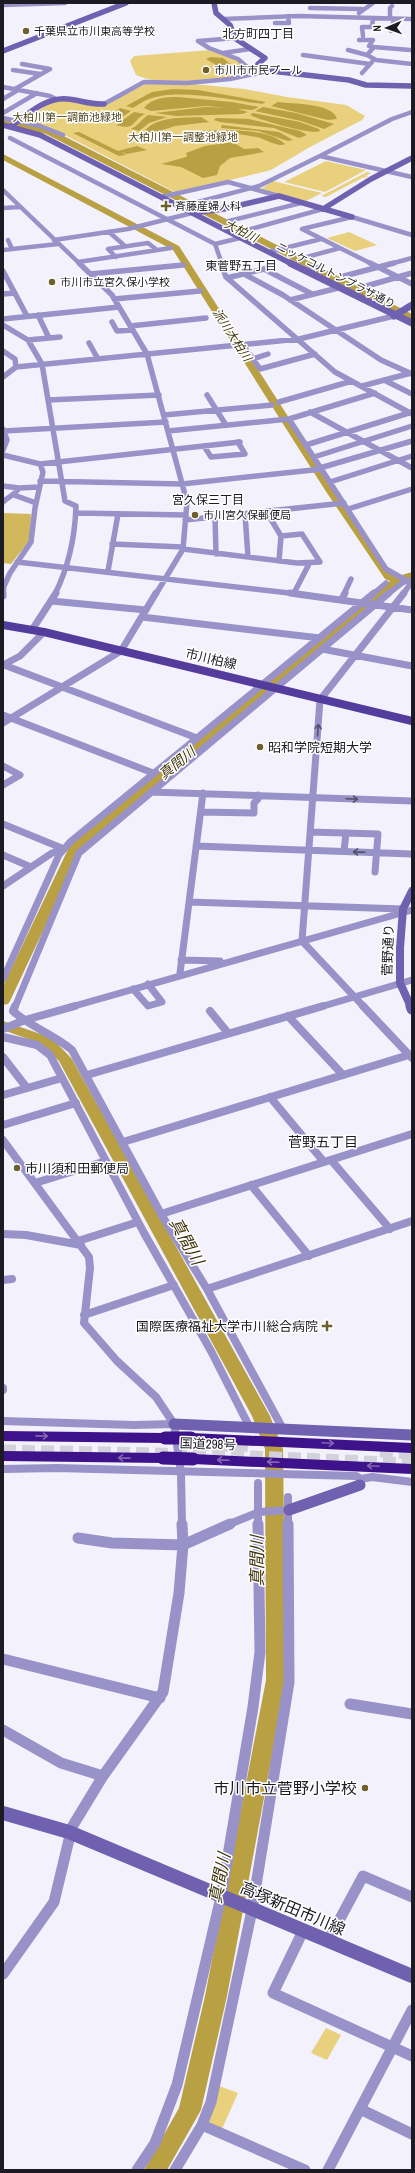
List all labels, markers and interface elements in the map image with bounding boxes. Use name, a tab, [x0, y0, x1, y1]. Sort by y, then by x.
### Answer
north arrow	[367, 8, 407, 48]
place label: 千葉県立市川東高等学校	[34, 24, 155, 38]
text: N	[370, 25, 384, 32]
marker: 千葉県立市川東高等学校	[21, 26, 31, 36]
district label: 北方町四丁目	[222, 26, 294, 42]
place label: 市川市市民プール	[214, 63, 302, 77]
marker: 市川市市民プール	[201, 65, 211, 75]
park label: 大柏川第一調節池緑地	[12, 110, 122, 124]
park label: 大柏川第一調整池緑地	[128, 130, 238, 144]
place label: 斉藤産婦人科	[175, 199, 241, 213]
marker: 斉藤産婦人科	[160, 200, 172, 212]
water label: 大柏川	[221, 216, 262, 247]
street label: ニッケコルトンプラザ通り	[274, 239, 398, 311]
district label: 東菅野五丁目	[205, 258, 277, 274]
place label: 市川市立宮久保小学校	[60, 275, 170, 289]
marker: 市川市立宮久保小学校	[47, 277, 57, 287]
water label: 派川大柏川	[209, 305, 256, 366]
district label: 宮久保三丁目	[172, 492, 244, 508]
place label: 市川宮久保郵便局	[203, 508, 291, 522]
marker: 市川宮久保郵便局	[190, 510, 200, 520]
street label: 市川柏線	[184, 645, 238, 673]
one-way arrow	[314, 724, 321, 737]
place label: 昭和学院短期大学	[268, 739, 372, 756]
water label: 真間川	[155, 742, 201, 783]
marker: 昭和学院短期大学	[255, 742, 265, 752]
one-way arrow	[345, 795, 358, 802]
one-way arrow	[353, 848, 366, 856]
street label: 菅野通り	[379, 924, 397, 976]
district label: 菅野五丁目	[288, 1133, 358, 1151]
place label: 市川須和田郵便局	[25, 1160, 129, 1177]
marker: 市川須和田郵便局	[12, 1163, 22, 1173]
water label: 真間川	[165, 1213, 210, 1271]
place label: 国際医療福祉大学市川総合病院	[136, 1318, 318, 1335]
marker: 国際医療福祉大学市川総合病院	[321, 1320, 333, 1332]
one-way arrow	[35, 1432, 48, 1440]
street label: 国道298号	[179, 1435, 237, 1453]
one-way arrow	[321, 1439, 334, 1447]
one-way arrow	[118, 1454, 131, 1462]
one-way arrow	[217, 1456, 230, 1464]
one-way arrow	[267, 1458, 280, 1465]
one-way arrow	[367, 1463, 380, 1470]
water label: 真間川	[245, 1534, 268, 1587]
place label: 市川市立菅野小学校	[213, 1777, 357, 1799]
marker: 市川市立菅野小学校	[360, 1783, 370, 1793]
water label: 真間川	[203, 1849, 236, 1905]
street label: 高塚新田市川線	[237, 1876, 349, 1940]

